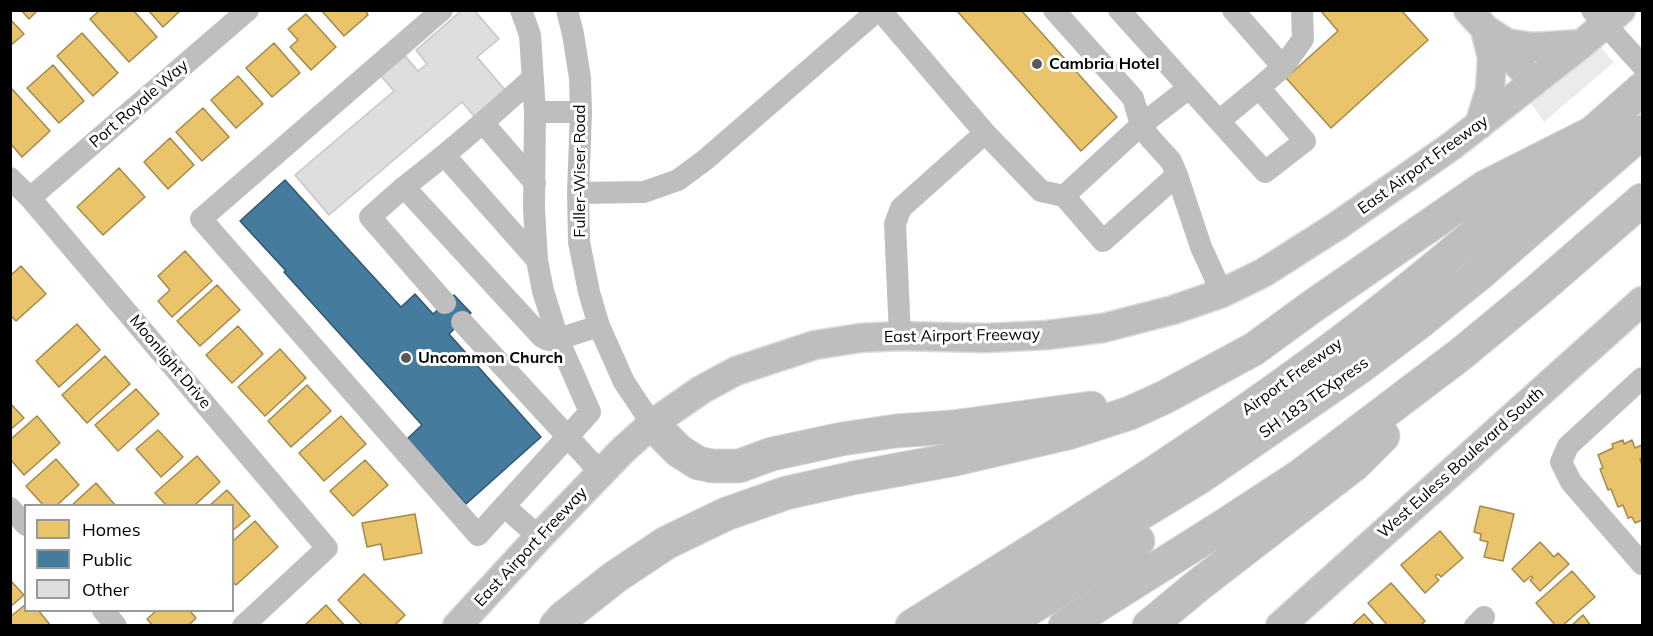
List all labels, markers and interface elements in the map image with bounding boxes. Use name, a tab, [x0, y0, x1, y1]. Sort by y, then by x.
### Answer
place label: Cambria Hotel	[1049, 54, 1159, 74]
street label: Port Royale Way	[86, 56, 192, 152]
marker: Cambria Hotel	[1030, 57, 1044, 71]
street label: Fuller-Wiser Road	[570, 104, 590, 238]
street label: East Airport Freeway	[1354, 111, 1492, 219]
street label: Moonlight Drive	[125, 311, 215, 413]
street label: East Airport Freeway	[884, 325, 1040, 347]
street label: Airport Freeway	[1238, 334, 1346, 420]
place label: Uncommon Church	[418, 348, 563, 368]
marker: Uncommon Church	[399, 351, 413, 365]
street label: SH 183 TEXpress	[1256, 353, 1372, 443]
street label: West Euless Boulevard South	[1374, 383, 1548, 543]
street label: East Airport Freeway	[471, 483, 591, 611]
legend	[24, 504, 234, 612]
text: Homes	[82, 518, 141, 541]
text: Public	[82, 548, 132, 571]
text: Other	[82, 578, 129, 601]

